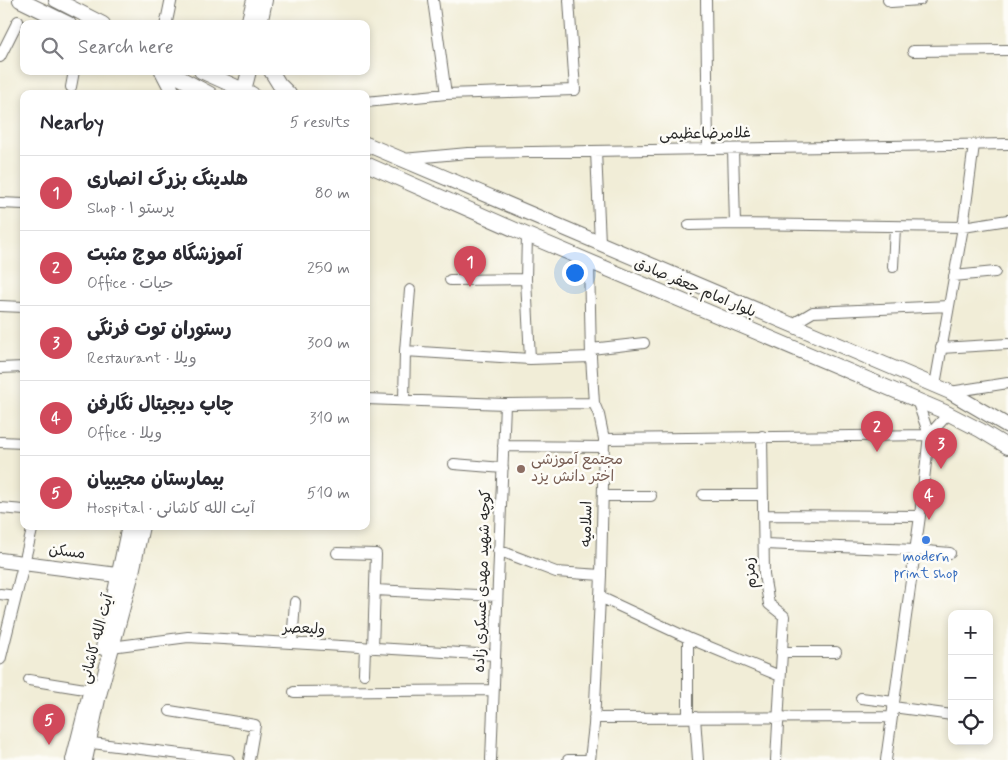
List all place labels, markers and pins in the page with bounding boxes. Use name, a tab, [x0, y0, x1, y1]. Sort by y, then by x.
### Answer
pin: 1	[454, 246, 486, 287]
pin: 2	[861, 411, 893, 452]
pin: 3	[925, 428, 957, 469]
place label: مجتمع آموزشی اختر دانش یزد	[531, 450, 623, 487]
marker: مجتمع آموزشی اختر دانش یزد	[515, 463, 527, 475]
pin: 4	[913, 479, 945, 520]
marker: modern print shop	[920, 534, 932, 546]
place label: modern print shop	[894, 547, 958, 584]
pin: 5	[33, 704, 65, 745]

